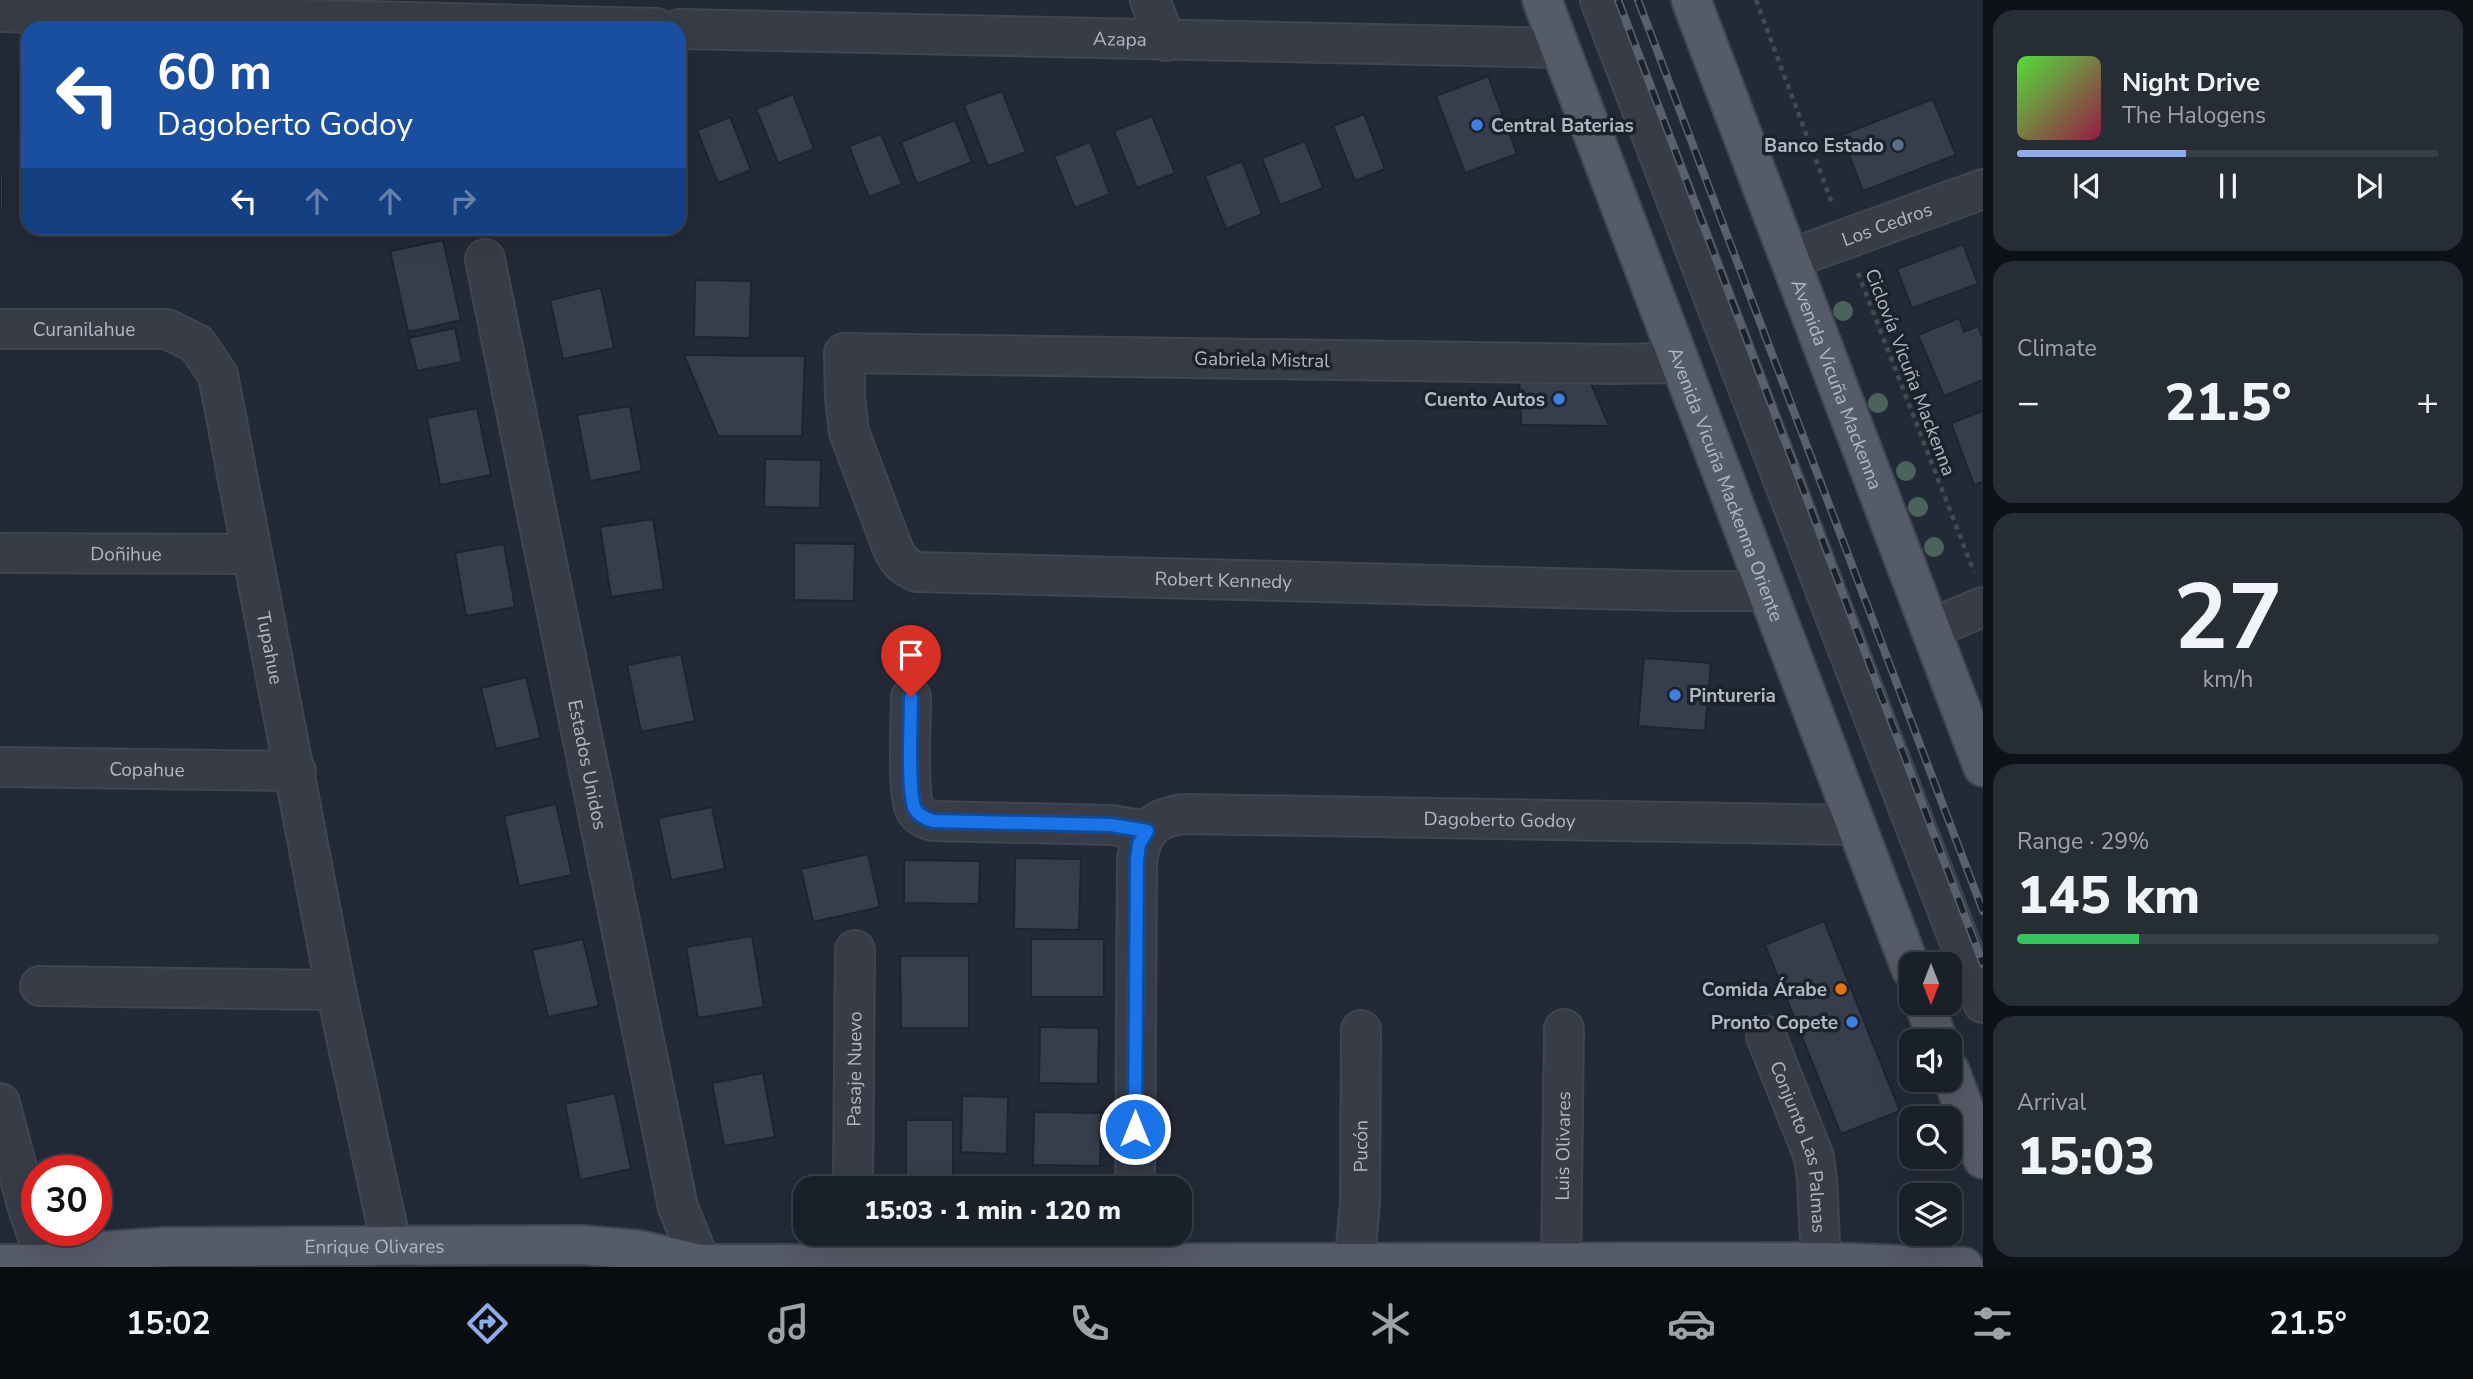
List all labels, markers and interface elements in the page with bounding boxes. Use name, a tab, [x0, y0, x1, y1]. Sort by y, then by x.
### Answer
street label: Azapa	[1093, 26, 1147, 53]
text: 60 m	[157, 39, 272, 106]
icon: left	[42, 49, 133, 140]
text: Night Drive	[2122, 65, 2260, 100]
text: The Halogens	[2122, 100, 2266, 131]
text: Dagoberto Godoy	[157, 103, 413, 146]
place label: Central Baterias	[1491, 113, 1634, 139]
marker: Central Baterias	[1469, 117, 1485, 133]
place label: Banco Estado	[1764, 133, 1884, 159]
marker: Banco Estado	[1890, 137, 1906, 153]
icon: previous	[2068, 167, 2106, 205]
icon: pause	[2209, 167, 2247, 205]
icon: next	[2350, 167, 2388, 205]
icon: left	[225, 182, 263, 220]
icon: ahead	[298, 182, 336, 220]
icon: ahead	[371, 182, 409, 220]
icon: right	[444, 182, 482, 220]
street label: Los Cedros	[1838, 196, 1936, 253]
street label: Ciclovía Vicuña Mackenna	[1859, 265, 1962, 480]
street label: Avenida Vicuña Mackenna	[1784, 275, 1888, 493]
street label: Curanilahue	[33, 317, 135, 343]
text: Climate	[2017, 333, 2097, 364]
street label: Avenida Vicuña Mackenna Oriente	[1661, 344, 1789, 625]
street label: Gabriela Mistral	[1194, 346, 1330, 374]
text: 21.5°	[2164, 367, 2292, 438]
text: −	[2017, 377, 2040, 428]
text: +	[2416, 377, 2439, 428]
place label: Cuento Autos	[1424, 387, 1545, 413]
marker: Cuento Autos	[1551, 391, 1567, 407]
street label: Doñihue	[90, 541, 162, 568]
text: 27	[2173, 556, 2283, 680]
street label: Robert Kennedy	[1154, 566, 1293, 595]
street label: Tupahue	[250, 610, 289, 687]
pin	[881, 625, 941, 697]
icon: arrive	[892, 636, 930, 674]
text: km/h	[2203, 664, 2253, 695]
place label: Pintureria	[1689, 683, 1776, 709]
marker: Pintureria	[1667, 687, 1683, 703]
street label: Estados Unidos	[561, 697, 613, 832]
street label: Copahue	[109, 756, 185, 783]
street label: Dagoberto Godoy	[1423, 806, 1576, 834]
text: Range · 29%	[2017, 826, 2149, 857]
text: 145 km	[2017, 860, 2200, 931]
north arrow	[1899, 952, 1962, 1015]
map controls	[1899, 952, 1962, 1246]
place label: Comida Árabe	[1702, 977, 1827, 1003]
marker: Comida Árabe	[1833, 981, 1849, 997]
place label: Pronto Copete	[1711, 1010, 1838, 1036]
street label: Pasaje Nuevo	[842, 1011, 868, 1127]
marker: Pronto Copete	[1844, 1014, 1860, 1030]
button: sound	[1899, 1029, 1962, 1092]
street label: Conjunto Las Palmas	[1763, 1057, 1832, 1234]
text: Arrival	[2017, 1087, 2086, 1118]
street label: Luis Olivares	[1550, 1091, 1577, 1201]
position arrow	[1098, 1092, 1172, 1166]
button: search	[1899, 1106, 1962, 1169]
street label: Pucón	[1348, 1120, 1374, 1173]
text: 15:03	[2017, 1121, 2155, 1192]
speed limit sign: 30	[21, 1155, 112, 1246]
button: layers	[1899, 1183, 1962, 1246]
text: 15:03 · 1 min · 120 m	[864, 1193, 1121, 1228]
street label: Enrique Olivares	[304, 1234, 445, 1260]
icon: directions	[463, 1299, 512, 1348]
icon: music	[764, 1299, 813, 1348]
icon: phone	[1065, 1299, 1114, 1348]
icon: climate	[1366, 1299, 1415, 1348]
icon: car	[1667, 1299, 1716, 1348]
icon: filters	[1968, 1299, 2017, 1348]
text: 15:02	[126, 1302, 211, 1345]
text: 21.5°	[2269, 1302, 2347, 1345]

